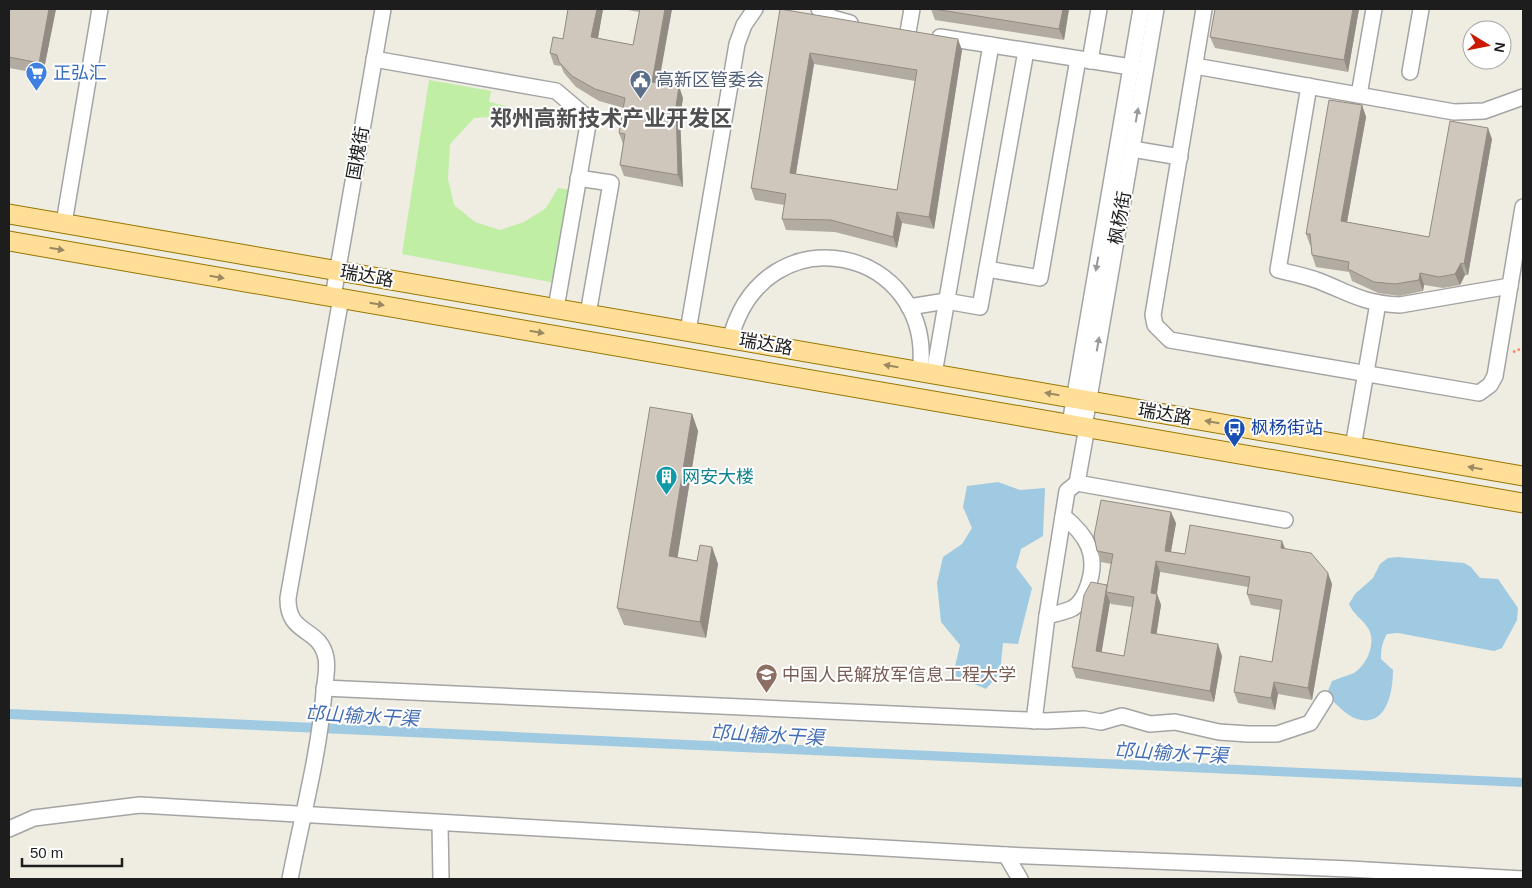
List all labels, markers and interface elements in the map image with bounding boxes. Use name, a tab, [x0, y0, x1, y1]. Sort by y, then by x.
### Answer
north arrow	[1462, 20, 1512, 70]
text: N	[1491, 41, 1509, 54]
supermarket icon: 正弘汇	[25, 61, 49, 92]
place label: 正弘汇	[53, 63, 107, 83]
public building icon: 高新区管委会	[628, 68, 652, 99]
place label: 高新区管委会	[656, 70, 764, 90]
district label: 郑州高新技术产业开发区	[490, 106, 732, 131]
one-way arrow	[1134, 107, 1142, 123]
street label: 国槐街	[343, 125, 373, 181]
street label: 枫杨街	[1105, 190, 1135, 246]
one-way arrow	[49, 246, 65, 254]
one-way arrow	[1093, 256, 1101, 272]
street label: 瑞达路	[339, 261, 395, 291]
one-way arrow	[209, 273, 225, 281]
one-way arrow	[369, 301, 385, 309]
one-way arrow	[530, 329, 546, 337]
street label: 瑞达路	[738, 329, 794, 359]
one-way arrow	[1095, 336, 1103, 352]
one-way arrow	[883, 362, 899, 370]
one-way arrow	[1043, 390, 1059, 398]
street label: 瑞达路	[1137, 399, 1193, 429]
bus stop icon: 枫杨街站	[1223, 416, 1247, 447]
one-way arrow	[1203, 417, 1219, 425]
place label: 枫杨街站	[1251, 418, 1323, 438]
one-way arrow	[1467, 463, 1483, 471]
building icon: 网安大楼	[654, 465, 678, 496]
place label: 网安大楼	[682, 467, 754, 487]
school or university icon: 中国人民解放军信息工程大学	[754, 663, 778, 694]
place label: 中国人民解放军信息工程大学	[782, 665, 1016, 685]
water label: 邙山输水干渠	[305, 703, 422, 730]
water label: 邙山输水干渠	[710, 722, 827, 749]
water label: 邙山输水干渠	[1114, 740, 1231, 767]
scale bar	[22, 836, 122, 868]
text: 50 m	[30, 844, 63, 861]

